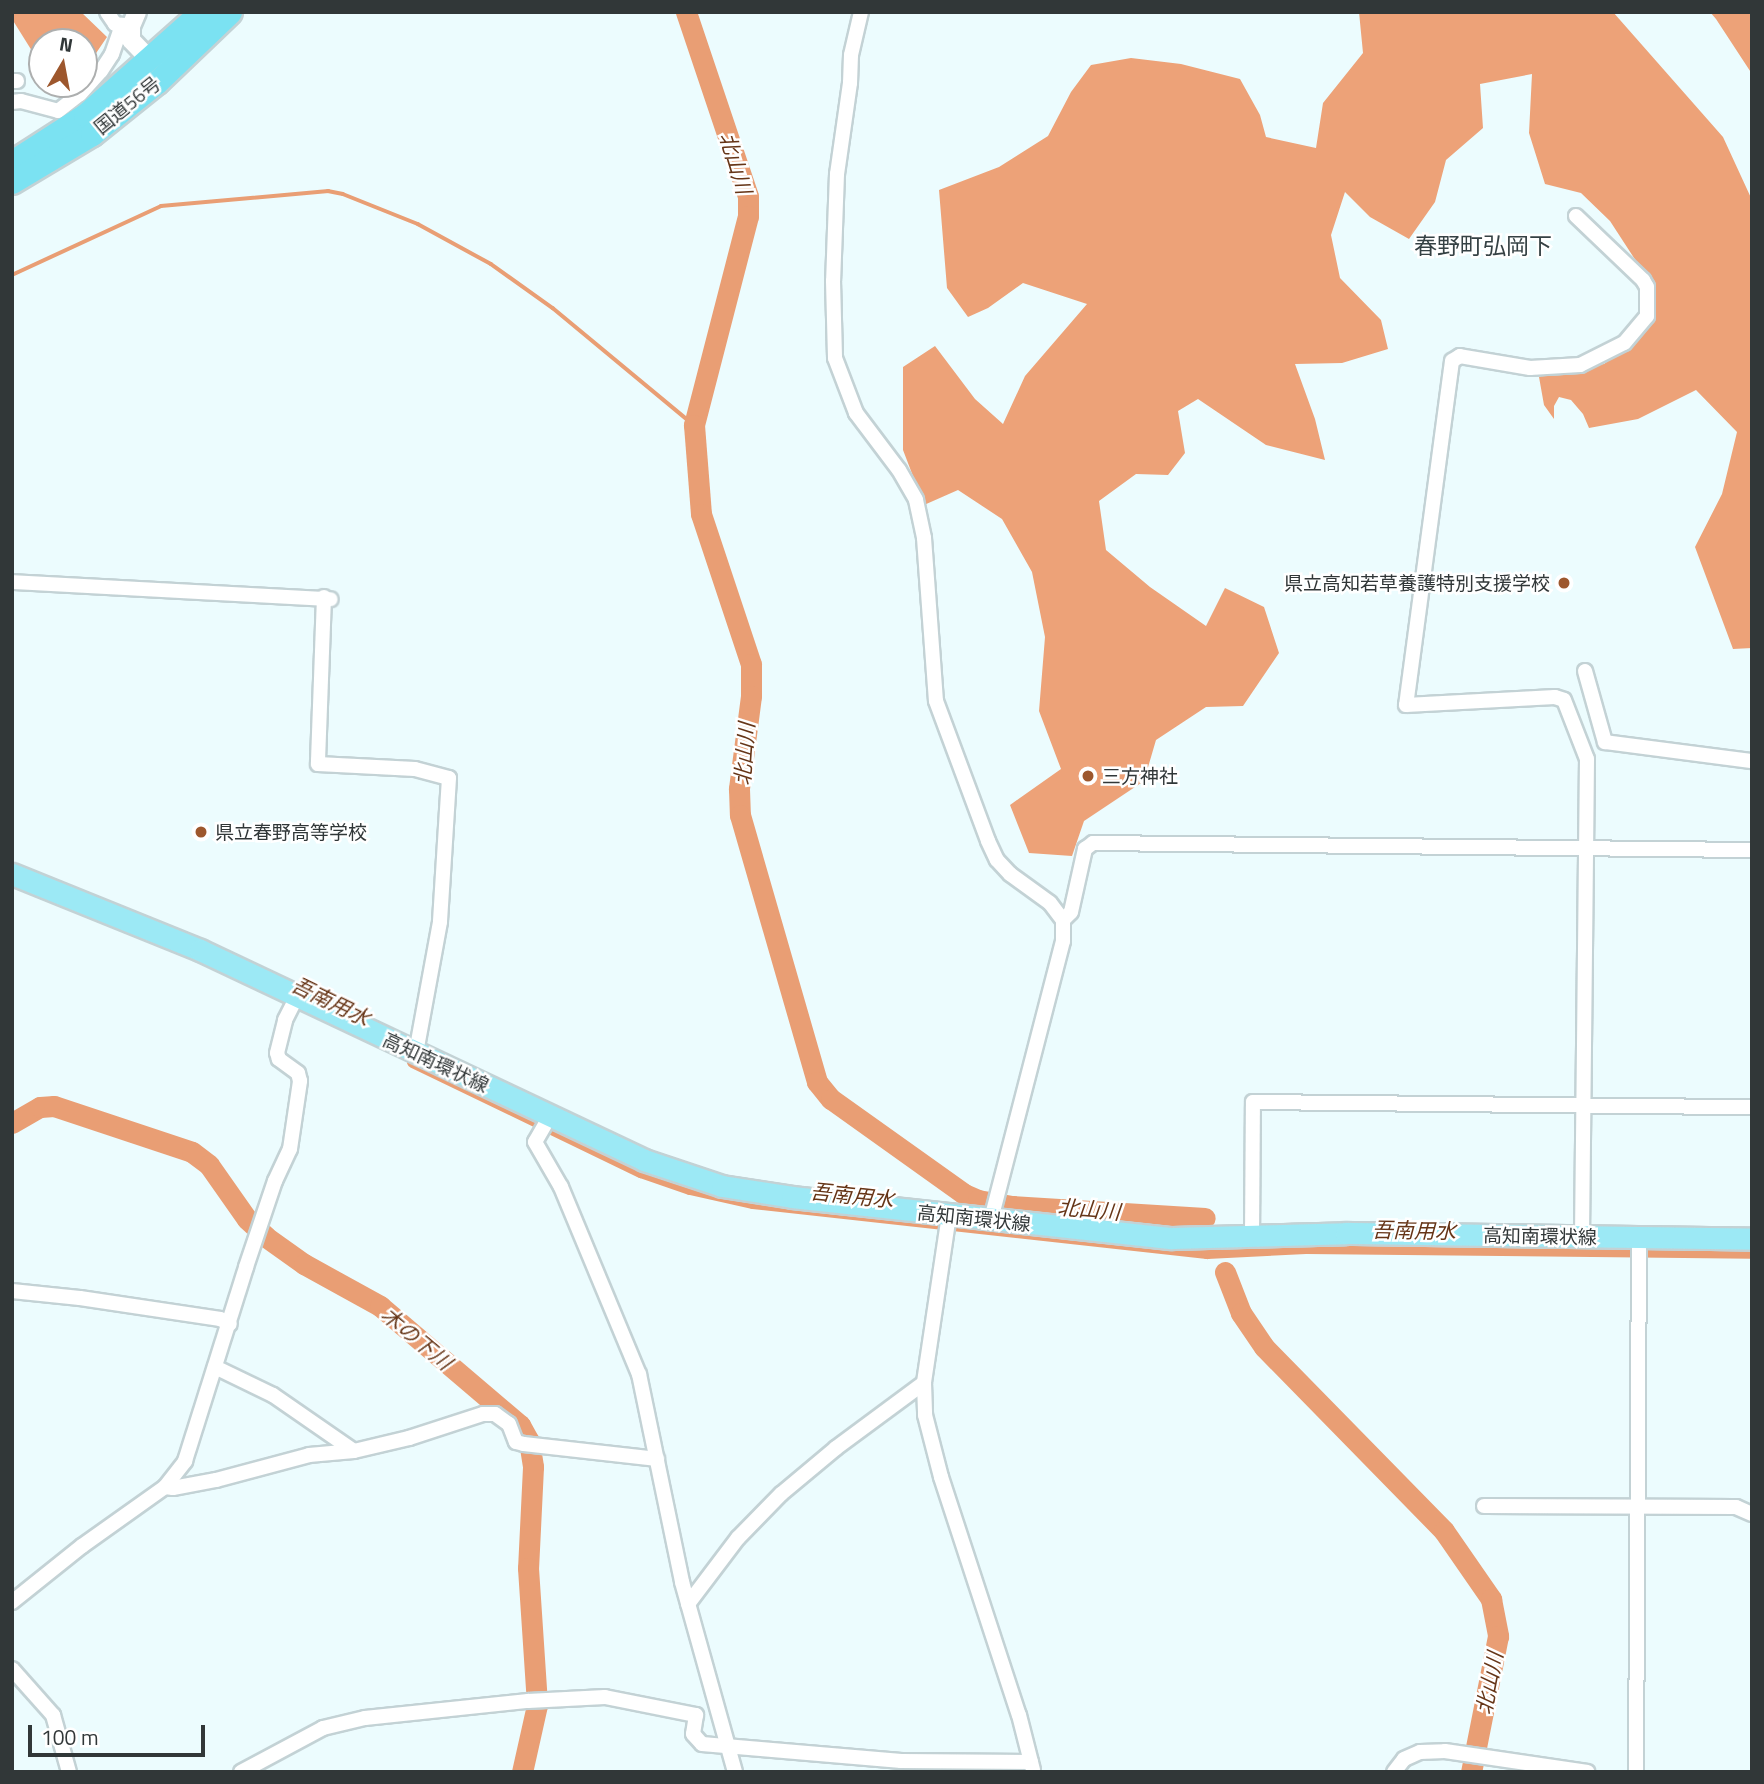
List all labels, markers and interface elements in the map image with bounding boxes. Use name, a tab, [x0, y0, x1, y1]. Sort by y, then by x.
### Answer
north arrow	[28, 28, 98, 98]
text: N	[57, 28, 75, 59]
street label: 国道56号	[89, 72, 165, 138]
water label: 北山川	[715, 129, 757, 197]
district label: 春野町弘岡下	[1414, 232, 1552, 260]
place label: 県立高知若草養護特別支援学校	[1284, 572, 1550, 594]
marker: 県立高知若草養護特別支援学校	[1556, 575, 1572, 591]
water label: 北山川	[729, 722, 759, 786]
place label: 三方神社	[1102, 765, 1178, 787]
marker: 三方神社	[1080, 768, 1096, 784]
place label: 県立春野高等学校	[215, 821, 367, 843]
marker: 県立春野高等学校	[193, 824, 209, 840]
water label: 吾南用水	[288, 971, 374, 1031]
street label: 高知南環状線	[380, 1028, 492, 1096]
water label: 吾南用水	[809, 1178, 895, 1212]
water label: 北山川	[1057, 1194, 1121, 1224]
street label: 高知南環状線	[916, 1201, 1032, 1235]
water label: 吾南用水	[1372, 1217, 1456, 1243]
street label: 高知南環状線	[1483, 1224, 1597, 1248]
water label: 木の下川	[377, 1301, 457, 1375]
water label: 北山川	[1471, 1650, 1507, 1716]
scale bar	[32, 1710, 208, 1754]
text: 100 m	[41, 1721, 98, 1753]

